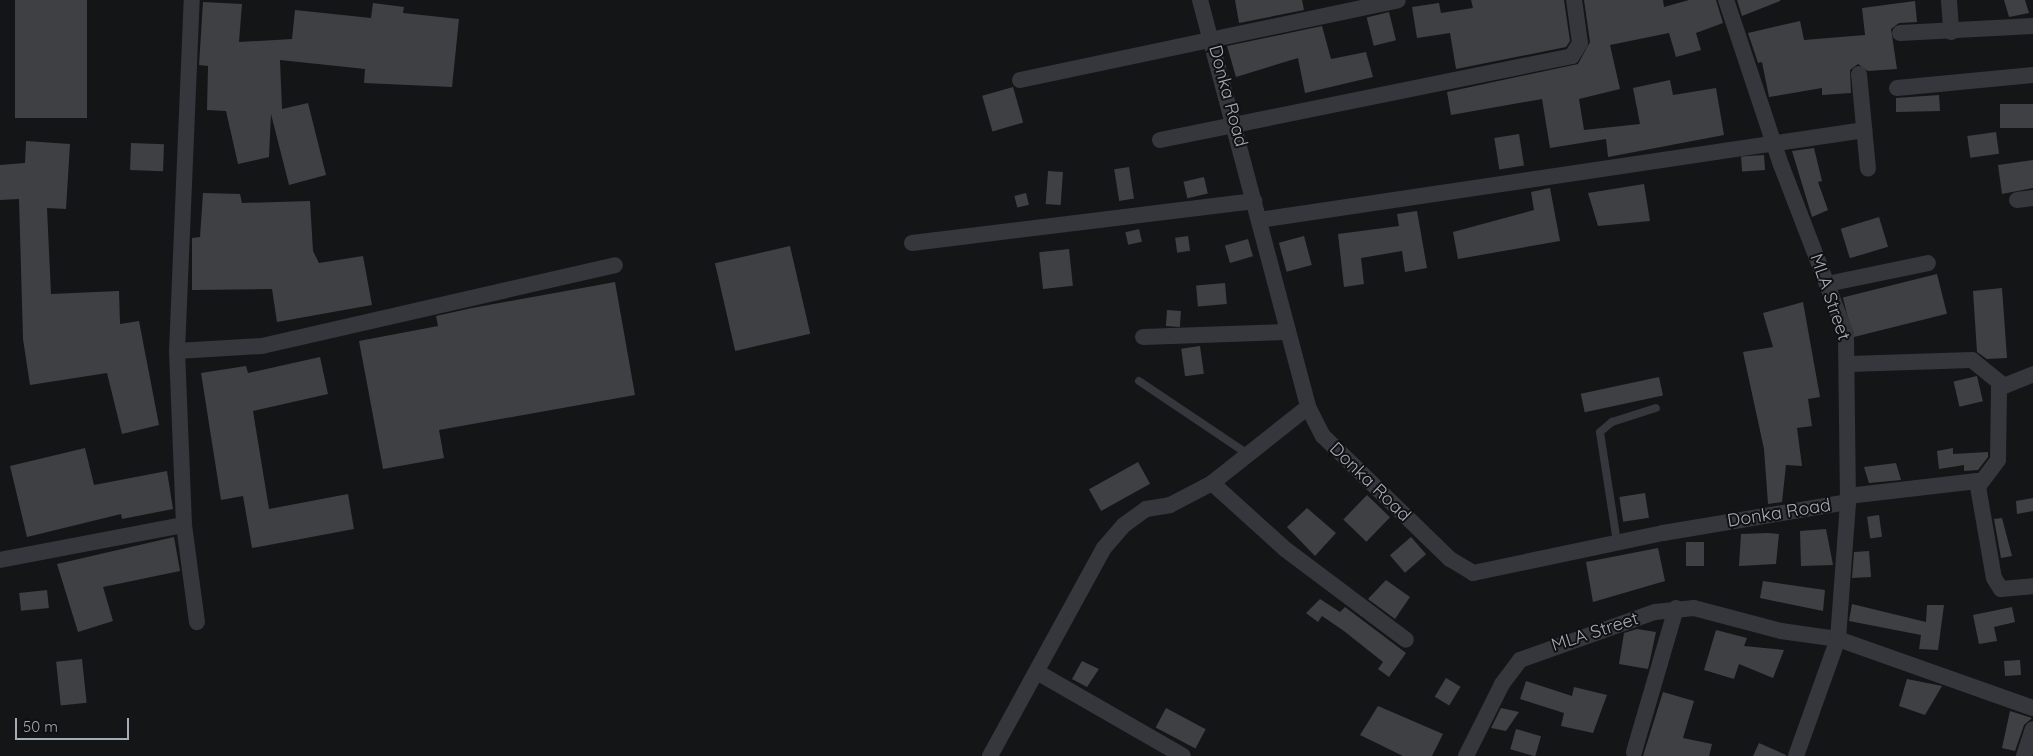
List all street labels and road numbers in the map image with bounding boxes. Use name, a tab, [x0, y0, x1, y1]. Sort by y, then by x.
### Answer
street label: Donka Road	[1204, 43, 1252, 149]
street label: MLA Street	[1805, 251, 1855, 343]
street label: Donka Road	[1325, 438, 1415, 526]
street label: Donka Road	[1726, 494, 1832, 532]
street label: MLA Street	[1549, 608, 1641, 656]

